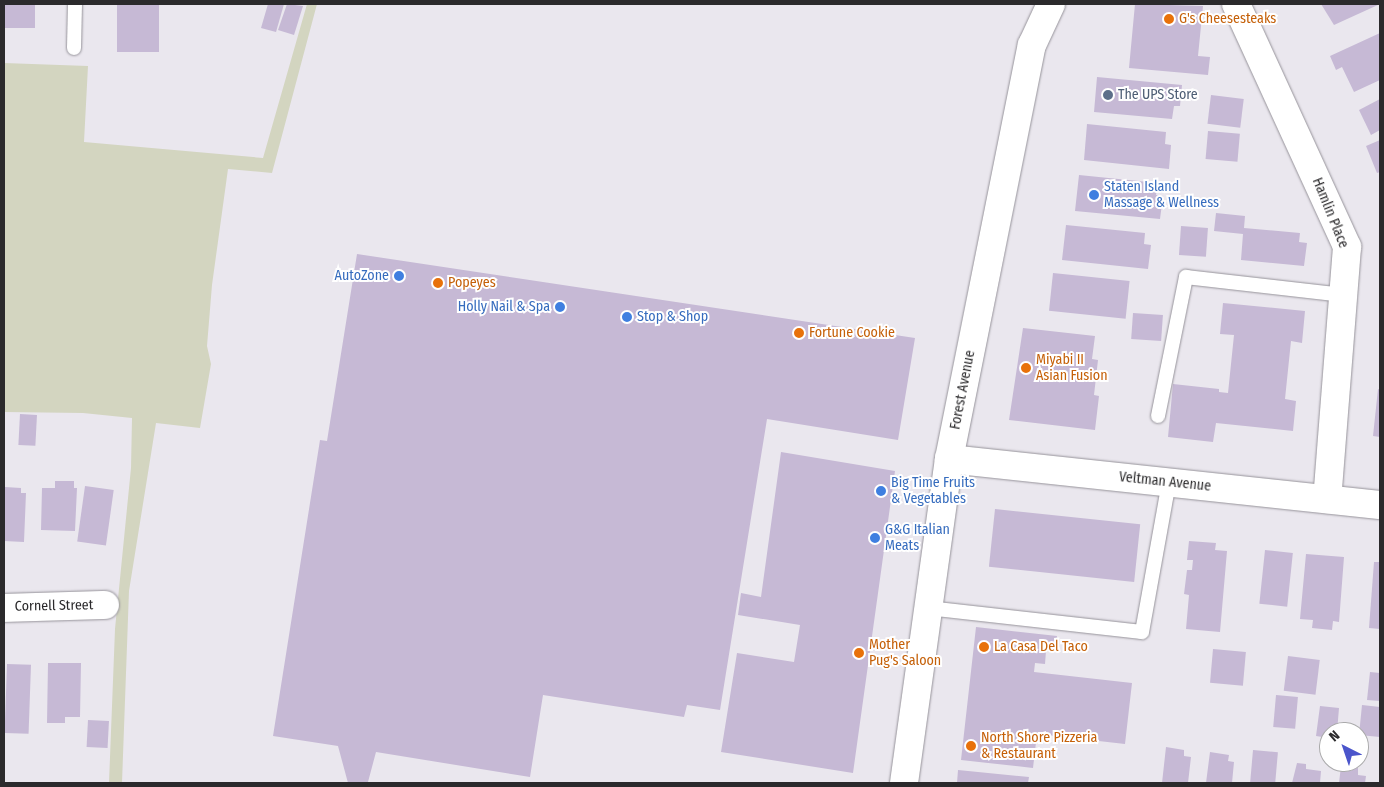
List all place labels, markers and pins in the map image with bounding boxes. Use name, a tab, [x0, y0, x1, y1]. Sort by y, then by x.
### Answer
place label: G's Cheesesteaks	[1179, 11, 1276, 27]
marker: G's Cheesesteaks	[1163, 13, 1175, 25]
place label: The UPS Store	[1118, 87, 1198, 103]
marker: The UPS Store	[1102, 89, 1114, 101]
place label: Staten Island Massage & Wellness	[1104, 179, 1219, 212]
marker: Staten Island Massage & Wellness	[1088, 189, 1100, 201]
place label: AutoZone	[335, 268, 389, 284]
marker: AutoZone	[393, 270, 405, 282]
place label: Popeyes	[448, 275, 496, 291]
marker: Popeyes	[432, 277, 444, 289]
place label: Holly Nail & Spa	[458, 299, 550, 315]
marker: Holly Nail & Spa	[554, 301, 566, 313]
place label: Stop & Shop	[637, 309, 708, 325]
marker: Stop & Shop	[621, 311, 633, 323]
place label: Fortune Cookie	[809, 325, 895, 341]
marker: Fortune Cookie	[793, 327, 805, 339]
place label: Miyabi II Asian Fusion	[1036, 352, 1108, 384]
marker: Miyabi II Asian Fusion	[1020, 362, 1032, 374]
place label: Big Time Fruits & Vegetables	[891, 475, 975, 508]
marker: Big Time Fruits & Vegetables	[875, 485, 887, 497]
place label: G&G Italian Meats	[885, 522, 950, 554]
marker: G&G Italian Meats	[869, 532, 881, 544]
place label: Mother Pug's Saloon	[869, 637, 941, 670]
place label: La Casa Del Taco	[994, 639, 1088, 655]
marker: La Casa Del Taco	[978, 641, 990, 653]
marker: Mother Pug's Saloon	[853, 647, 865, 659]
place label: North Shore Pizzeria & Restaurant	[981, 730, 1097, 762]
marker: North Shore Pizzeria & Restaurant	[965, 740, 977, 752]

